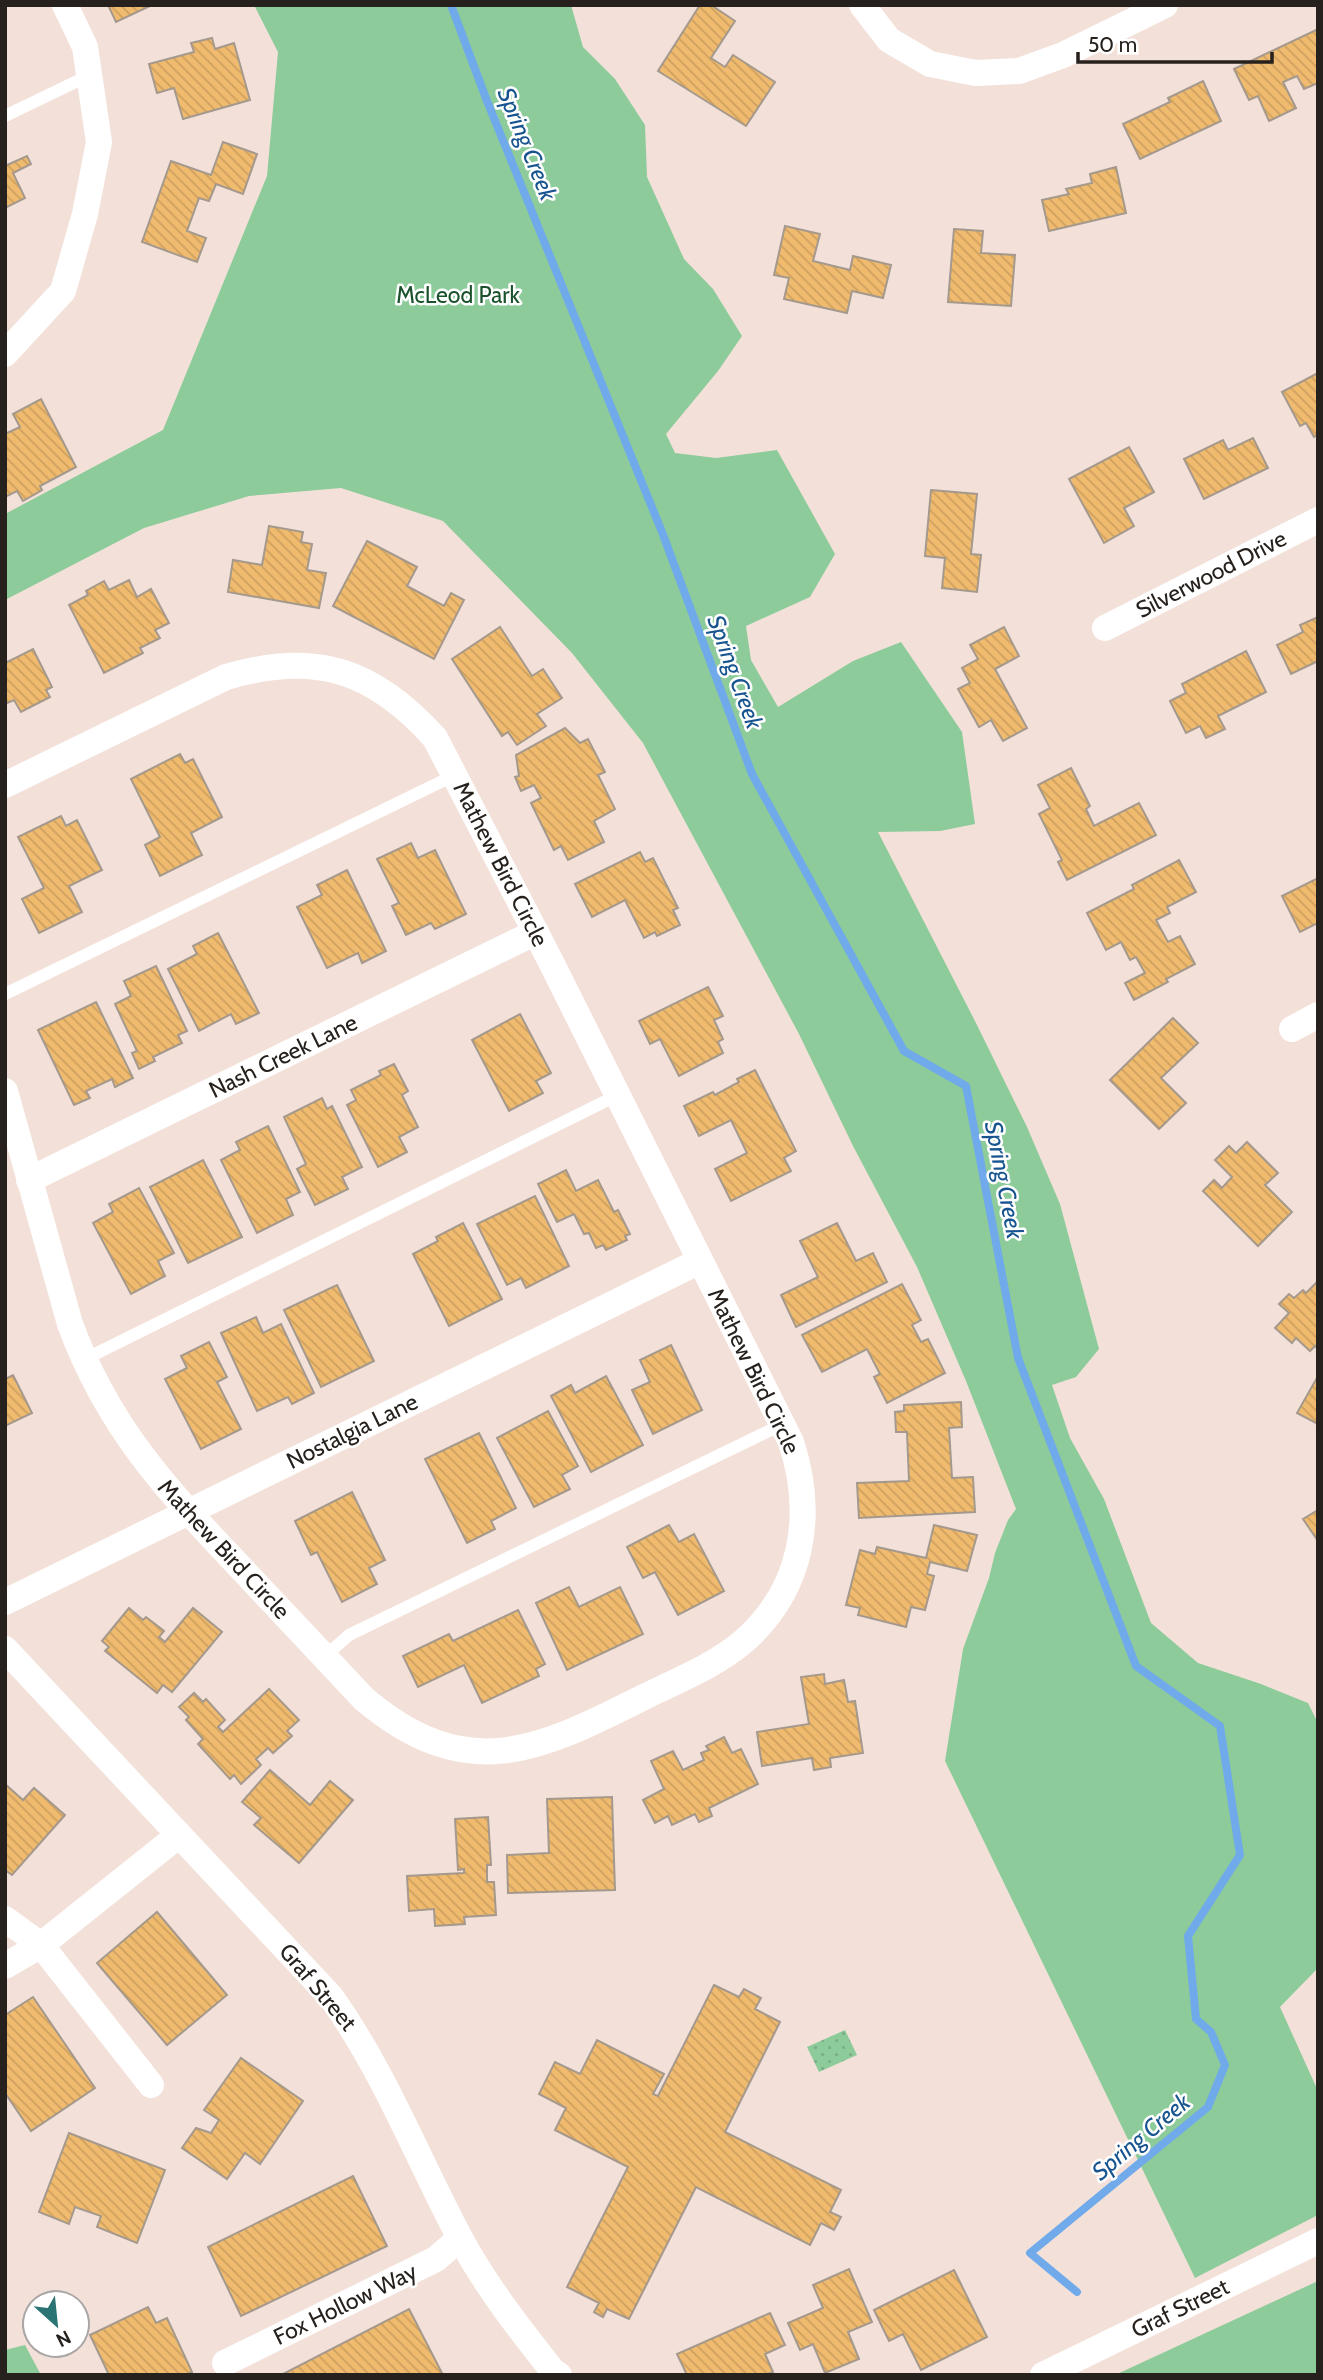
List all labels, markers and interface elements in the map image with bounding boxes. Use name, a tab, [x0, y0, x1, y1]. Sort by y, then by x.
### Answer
scale bar	[1078, 21, 1272, 65]
text: 50 m	[1088, 32, 1137, 57]
water label: Spring Creek	[492, 83, 563, 205]
park label: McLeod Park	[396, 281, 521, 309]
street label: Silverwood Drive	[1131, 524, 1291, 624]
water label: Spring Creek	[701, 611, 770, 733]
street label: Mathew Bird Circle	[447, 777, 555, 951]
street label: Nash Creek Lane	[204, 1008, 362, 1104]
water label: Spring Creek	[979, 1119, 1030, 1242]
street label: Mathew Bird Circle	[702, 1284, 806, 1459]
street label: Nostalgia Lane	[282, 1387, 422, 1475]
street label: Mathew Bird Circle	[152, 1473, 296, 1625]
street label: Graf Street	[273, 1938, 363, 2037]
water label: Spring Creek	[1086, 2087, 1196, 2186]
street label: Fox Hollow Way	[269, 2257, 422, 2351]
street label: Graf Street	[1127, 2272, 1234, 2344]
north arrow	[21, 2289, 91, 2359]
text: N	[52, 2325, 75, 2352]

